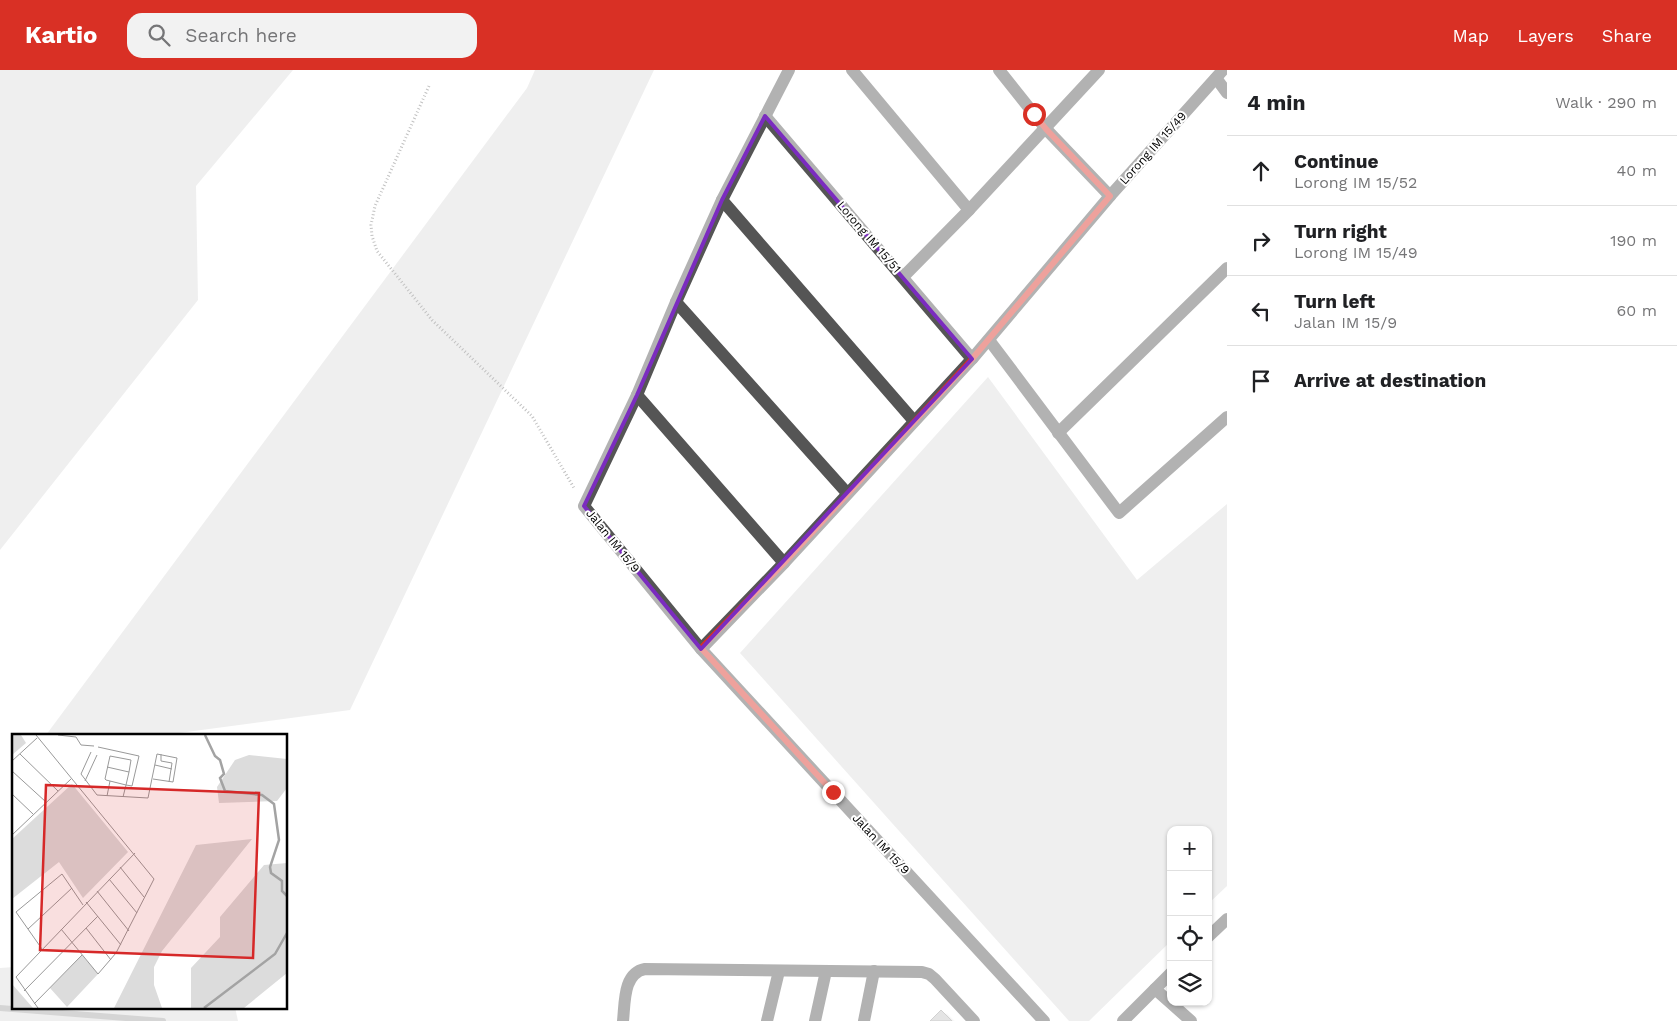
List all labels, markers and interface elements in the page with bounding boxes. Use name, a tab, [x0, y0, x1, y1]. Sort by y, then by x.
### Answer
search box	[127, 13, 477, 58]
text: Kartio	[25, 21, 97, 49]
icon: search	[145, 21, 173, 49]
text: Search here	[185, 24, 297, 47]
text: Map	[1452, 25, 1489, 46]
text: Layers	[1517, 25, 1574, 46]
text: Share	[1602, 25, 1652, 46]
text: 4 min	[1247, 90, 1305, 115]
text: Walk · 290 m	[1555, 93, 1657, 112]
route start	[1023, 103, 1046, 126]
street label: Lorong IM 15/49	[1117, 109, 1189, 187]
text: Continue	[1294, 150, 1378, 173]
icon: ahead	[1247, 157, 1275, 185]
text: 40 m	[1617, 161, 1657, 180]
text: Lorong IM 15/52	[1294, 173, 1417, 192]
street label: Lorong IM 15/51	[834, 198, 904, 276]
text: Turn right	[1294, 220, 1387, 243]
icon: right	[1247, 227, 1275, 255]
text: 190 m	[1610, 231, 1657, 250]
text: Lorong IM 15/49	[1294, 243, 1418, 262]
text: Turn left	[1294, 290, 1375, 313]
icon: left	[1247, 297, 1275, 325]
text: 60 m	[1617, 301, 1657, 320]
text: Jalan IM 15/9	[1294, 313, 1397, 332]
icon: arrive	[1247, 367, 1275, 395]
text: Arrive at destination	[1294, 369, 1486, 392]
street label: Jalan IM 15/9	[583, 507, 643, 575]
inset map	[12, 734, 288, 1008]
route end	[822, 781, 845, 804]
street label: Jalan IM 15/9	[850, 811, 912, 877]
map controls	[1167, 826, 1212, 1006]
button: +	[1167, 826, 1212, 871]
button: −	[1167, 871, 1212, 916]
button: locate	[1167, 916, 1212, 961]
button: layers	[1167, 961, 1212, 1006]

